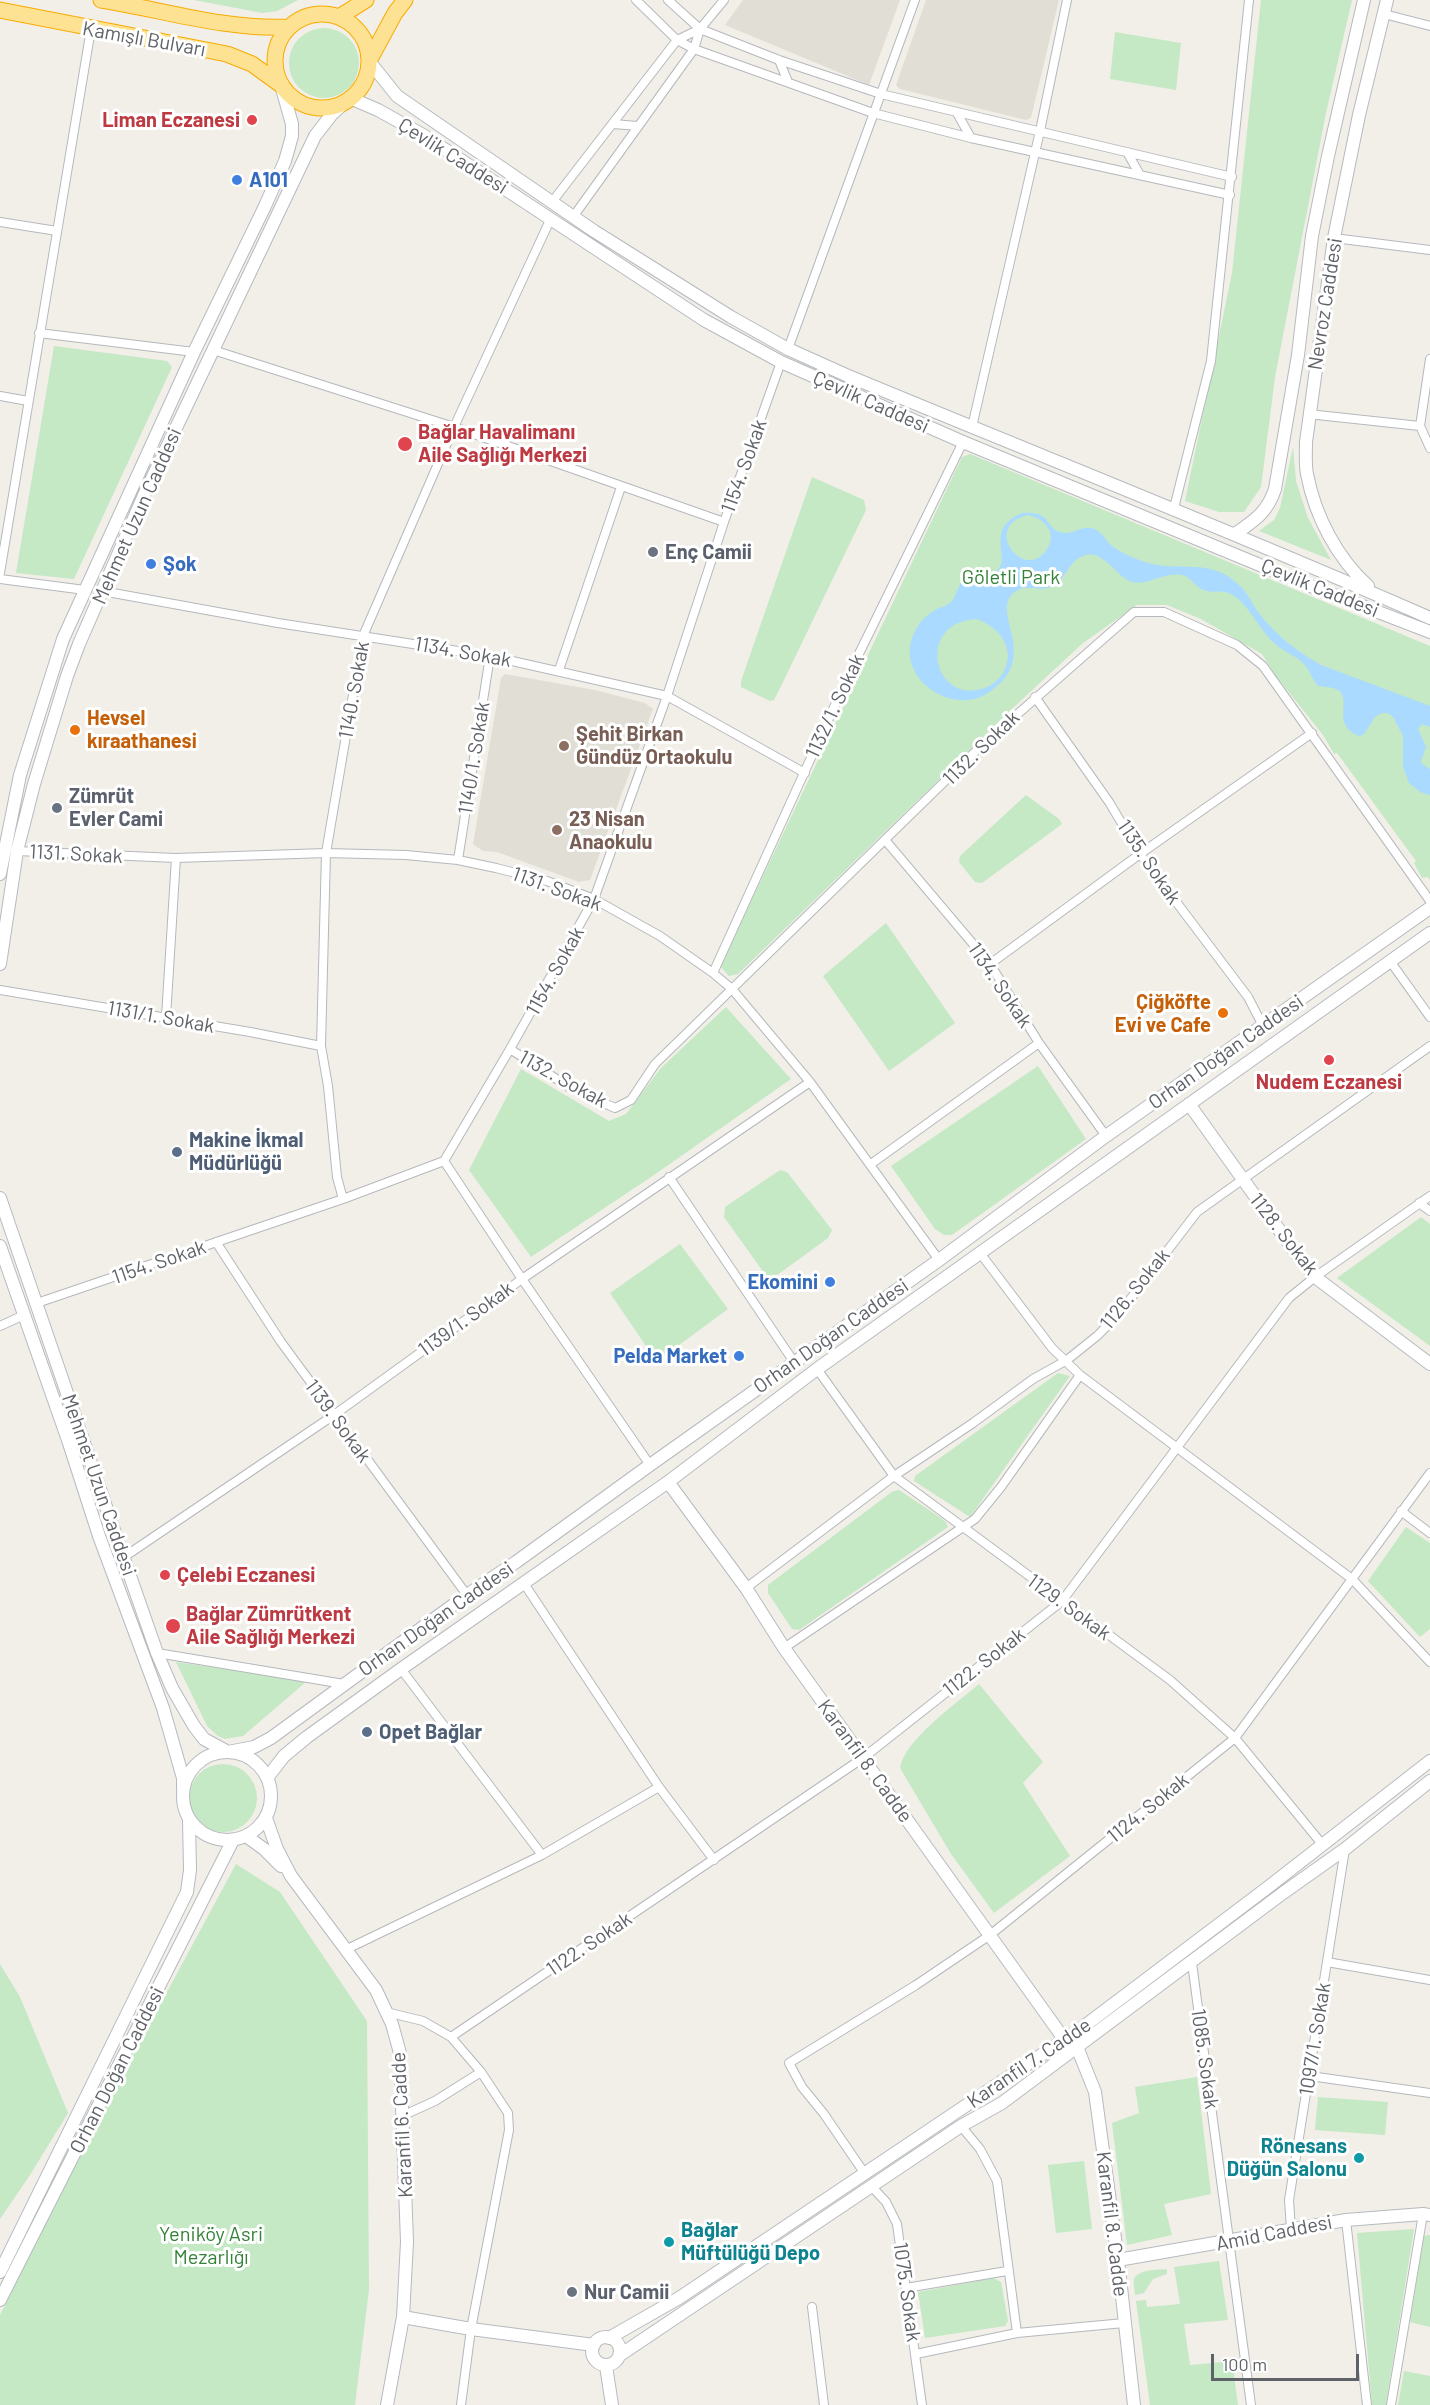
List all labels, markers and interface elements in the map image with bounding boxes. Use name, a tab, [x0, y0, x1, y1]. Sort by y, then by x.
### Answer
street label: Kamışlı Bulvarı	[81, 16, 207, 62]
place label: Liman Eczanesi	[102, 108, 240, 132]
marker: Liman Eczanesi	[245, 113, 259, 127]
street label: Çevlik Caddesi	[394, 113, 512, 199]
place label: A101	[249, 168, 288, 192]
marker: A101	[230, 173, 244, 187]
street label: Nevroz Caddesi	[1303, 236, 1347, 372]
street label: Çevlik Caddesi	[809, 366, 933, 438]
street label: 1154. Sokak	[716, 416, 772, 516]
place label: Bağlar Havalimanı Aile Sağlığı Merkezi	[418, 420, 587, 467]
street label: Mehmet Uzun Caddesi	[87, 424, 187, 608]
marker: Bağlar Havalimanı Aile Sağlığı Merkezi	[396, 435, 414, 453]
place label: Enç Camii	[665, 540, 752, 564]
marker: Enç Camii	[646, 545, 660, 559]
place label: Şok	[163, 552, 197, 576]
street label: Çevlik Caddesi	[1258, 553, 1382, 623]
marker: Şok	[144, 557, 158, 571]
park label: Göletli Park	[962, 565, 1060, 589]
street label: 1134. Sokak	[413, 632, 513, 672]
street label: 1140. Sokak	[334, 639, 374, 741]
street label: 1132/1. Sokak	[800, 650, 870, 762]
street label: 1140/1. Sokak	[453, 700, 495, 816]
place label: Hevsel kıraathanesi	[87, 706, 197, 753]
street label: 1132. Sokak	[938, 706, 1024, 790]
place label: Şehit Birkan Gündüz Ortaokulu	[576, 722, 732, 769]
marker: Hevsel kıraathanesi	[68, 723, 82, 737]
marker: Şehit Birkan Gündüz Ortaokulu	[557, 739, 571, 753]
place label: Zümrüt Evler Cami	[69, 784, 163, 831]
marker: Zümrüt Evler Cami	[50, 801, 64, 815]
place label: 23 Nisan Anaokulu	[569, 807, 652, 854]
street label: 1135. Sokak	[1112, 815, 1186, 909]
marker: 23 Nisan Anaokulu	[550, 823, 564, 837]
street label: 1131. Sokak	[29, 840, 123, 868]
street label: 1131. Sokak	[509, 862, 605, 916]
street label: 1154. Sokak	[521, 923, 589, 1019]
street label: 1134. Sokak	[963, 938, 1037, 1032]
street label: Orhan Doğan Caddesi	[1144, 989, 1308, 1115]
place label: Çiğköfte Evi ve Cafe	[1115, 990, 1211, 1037]
street label: 1131/1. Sokak	[106, 996, 216, 1038]
marker: Çiğköfte Evi ve Cafe	[1216, 1006, 1230, 1020]
street label: 1132. Sokak	[515, 1045, 611, 1113]
marker: Nudem Eczanesi	[1322, 1053, 1336, 1067]
place label: Nudem Eczanesi	[1256, 1070, 1402, 1094]
place label: Makine İkmal Müdürlüğü	[189, 1128, 303, 1175]
marker: Makine İkmal Müdürlüğü	[170, 1145, 184, 1159]
street label: 1128. Sokak	[1245, 1188, 1323, 1280]
street label: 1154. Sokak	[109, 1235, 209, 1289]
street label: 1126. Sokak	[1095, 1244, 1175, 1334]
place label: Ekomini	[748, 1270, 818, 1294]
street label: Orhan Doğan Caddesi	[749, 1273, 913, 1399]
marker: Ekomini	[823, 1275, 837, 1289]
street label: 1139/1. Sokak	[414, 1276, 518, 1362]
place label: Pelda Market	[613, 1344, 727, 1368]
marker: Pelda Market	[732, 1349, 746, 1363]
street label: 1139. Sokak	[300, 1375, 376, 1467]
street label: Mehmet Uzun Caddesi	[57, 1391, 141, 1579]
street label: Orhan Doğan Caddesi	[354, 1556, 518, 1682]
place label: Çelebi Eczanesi	[177, 1563, 315, 1587]
marker: Çelebi Eczanesi	[158, 1568, 172, 1582]
street label: 1129. Sokak	[1023, 1569, 1115, 1645]
place label: Bağlar Zümrütkent Aile Sağlığı Merkezi	[186, 1602, 355, 1649]
marker: Bağlar Zümrütkent Aile Sağlığı Merkezi	[164, 1617, 182, 1635]
street label: 1122. Sokak	[938, 1622, 1030, 1702]
street label: Karanfil 8. Cadde	[812, 1695, 918, 1827]
place label: Opet Bağlar	[379, 1720, 482, 1744]
marker: Opet Bağlar	[360, 1725, 374, 1739]
street label: 1124. Sokak	[1102, 1768, 1194, 1848]
street label: 1122. Sokak	[542, 1907, 636, 1981]
street label: 1097/1. Sokak	[1294, 1981, 1336, 2097]
street label: Orhan Doğan Caddesi	[65, 1983, 169, 2157]
street label: 1085. Sokak	[1186, 2007, 1224, 2111]
street label: Karanfil 7. Cadde	[962, 2013, 1096, 2113]
street label: Karanfil 6. Cadde	[386, 2051, 418, 2199]
place label: Rönesans Düğün Salonu	[1227, 2134, 1347, 2181]
street label: Karanfil 8. Cadde	[1091, 2150, 1133, 2298]
marker: Rönesans Düğün Salonu	[1352, 2151, 1366, 2165]
street label: Amid Caddesi	[1214, 2210, 1334, 2256]
place label: Bağlar Müftülüğü Depo	[681, 2218, 820, 2265]
park label: Yeniköy Asri Mezarlığı	[159, 2222, 263, 2269]
marker: Bağlar Müftülüğü Depo	[662, 2235, 676, 2249]
street label: 1075. Sokak	[888, 2241, 926, 2343]
place label: Nur Camii	[584, 2280, 669, 2304]
marker: Nur Camii	[565, 2285, 579, 2299]
scale bar	[1214, 2342, 1362, 2380]
text: 100 m	[1222, 2353, 1267, 2375]

